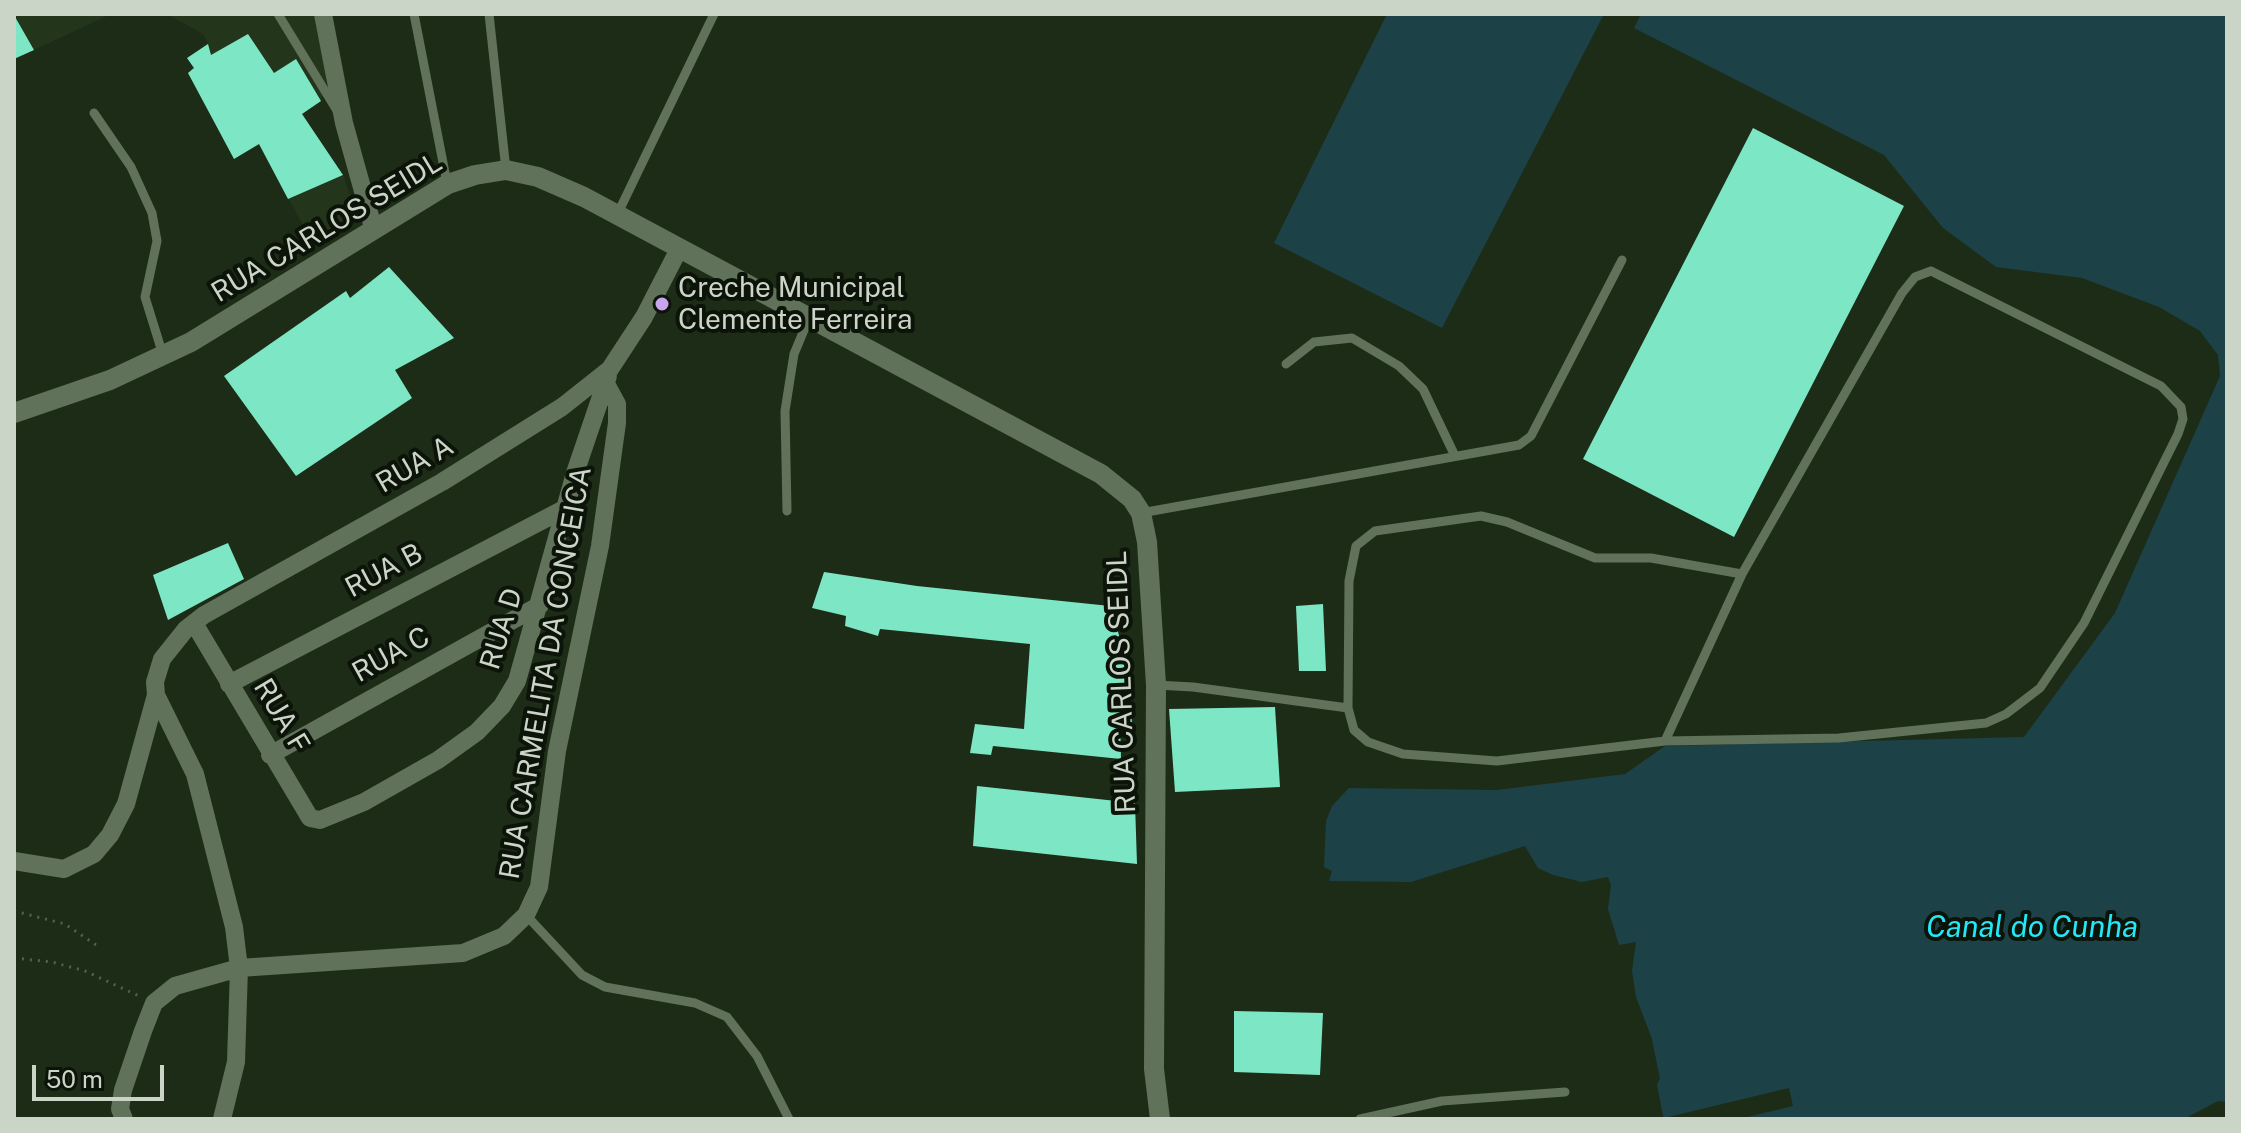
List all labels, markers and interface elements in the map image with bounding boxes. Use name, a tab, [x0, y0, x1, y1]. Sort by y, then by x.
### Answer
street label: RUA CARLOS SEIDL	[206, 146, 448, 310]
place label: Creche Municipal Clemente Ferreira	[678, 271, 912, 337]
marker: Creche Municipal Clemente Ferreira	[653, 295, 671, 313]
street label: RUA A	[370, 430, 460, 500]
street label: RUA CARMELITA DA CONCEICA	[493, 464, 599, 882]
street label: RUA B	[340, 537, 428, 605]
street label: RUA CARLOS SEIDL	[1101, 550, 1143, 814]
street label: RUA D	[474, 584, 530, 674]
street label: RUA C	[347, 620, 435, 690]
street label: RUA F	[246, 673, 316, 759]
water label: Canal do Cunha	[1926, 910, 2138, 946]
scale bar	[36, 1049, 168, 1099]
text: 50 m	[46, 1065, 103, 1093]

